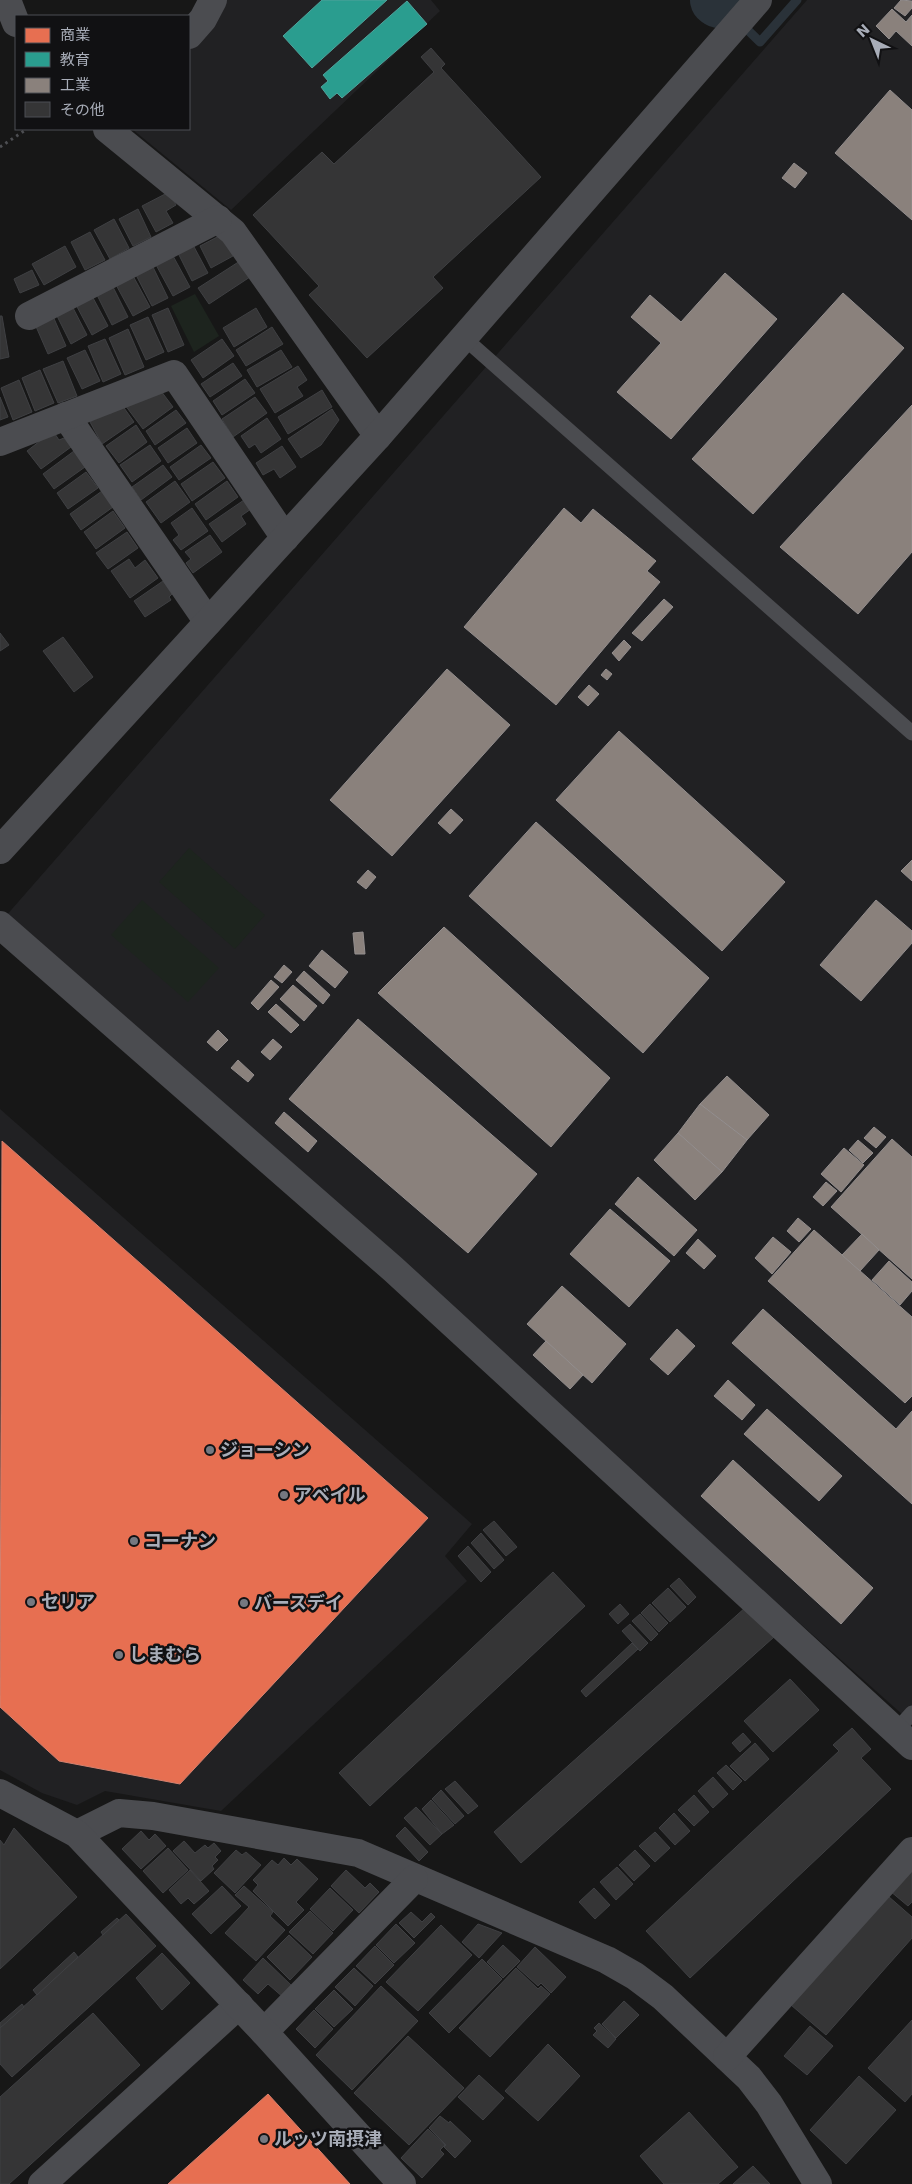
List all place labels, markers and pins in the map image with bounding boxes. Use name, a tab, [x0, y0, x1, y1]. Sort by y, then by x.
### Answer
place label: ジョーシン	[220, 1439, 310, 1460]
marker: ジョーシン	[204, 1444, 216, 1456]
place label: アベイル	[294, 1484, 366, 1505]
marker: アベイル	[278, 1489, 290, 1501]
place label: コーナン	[144, 1530, 216, 1551]
marker: コーナン	[128, 1535, 140, 1547]
place label: セリア	[41, 1591, 95, 1612]
place label: バースデイ	[254, 1592, 343, 1613]
marker: セリア	[25, 1596, 37, 1608]
marker: バースデイ	[238, 1597, 250, 1609]
place label: しまむら	[129, 1644, 201, 1665]
marker: しまむら	[113, 1649, 125, 1661]
place label: ルッツ南摂津	[274, 2128, 382, 2149]
marker: ルッツ南摂津	[258, 2133, 270, 2145]

